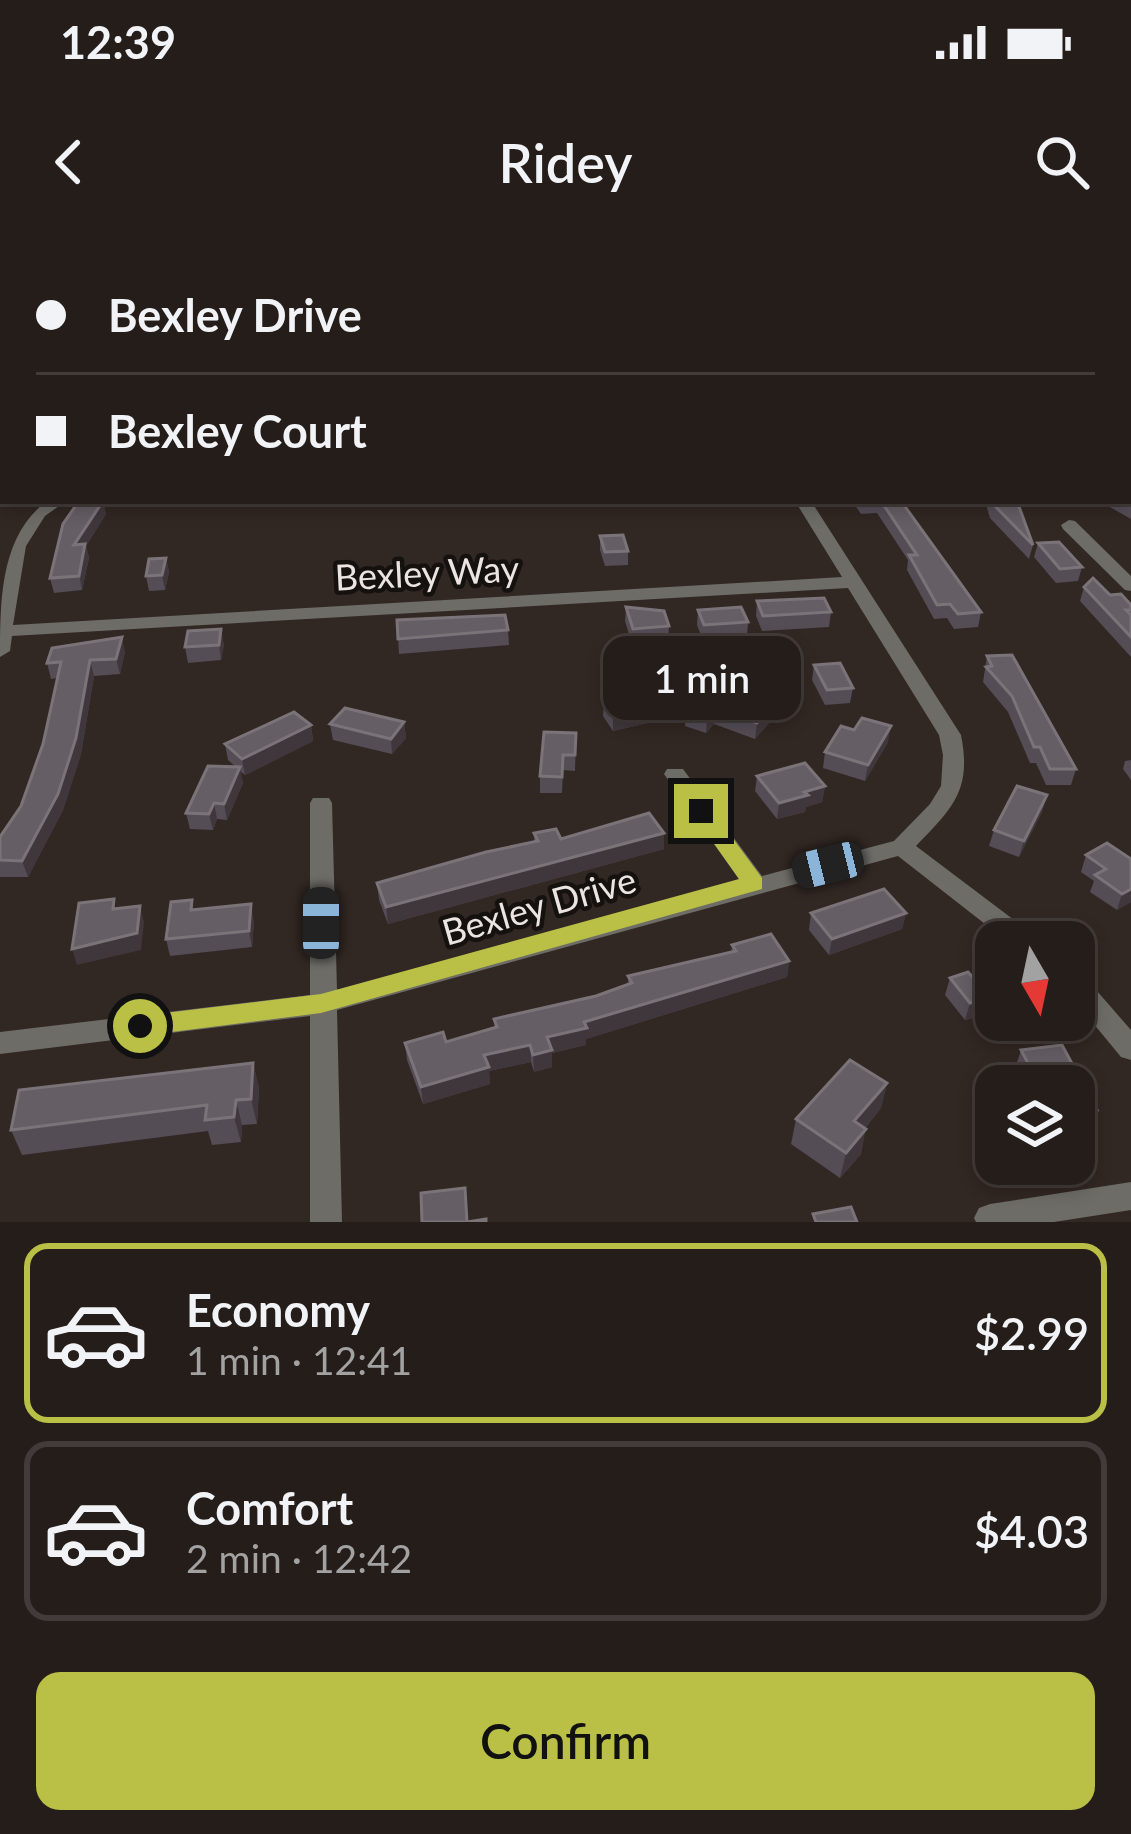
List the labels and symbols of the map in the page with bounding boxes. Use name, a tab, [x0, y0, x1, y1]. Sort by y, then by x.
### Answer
street label: Bexley Way	[334, 545, 521, 599]
callout: 1 min	[602, 637, 800, 721]
route end	[674, 784, 728, 838]
car	[789, 839, 867, 891]
street label: Bexley Drive	[437, 856, 641, 954]
car	[303, 887, 339, 959]
north arrow	[975, 921, 1095, 1041]
route start	[113, 999, 167, 1053]

